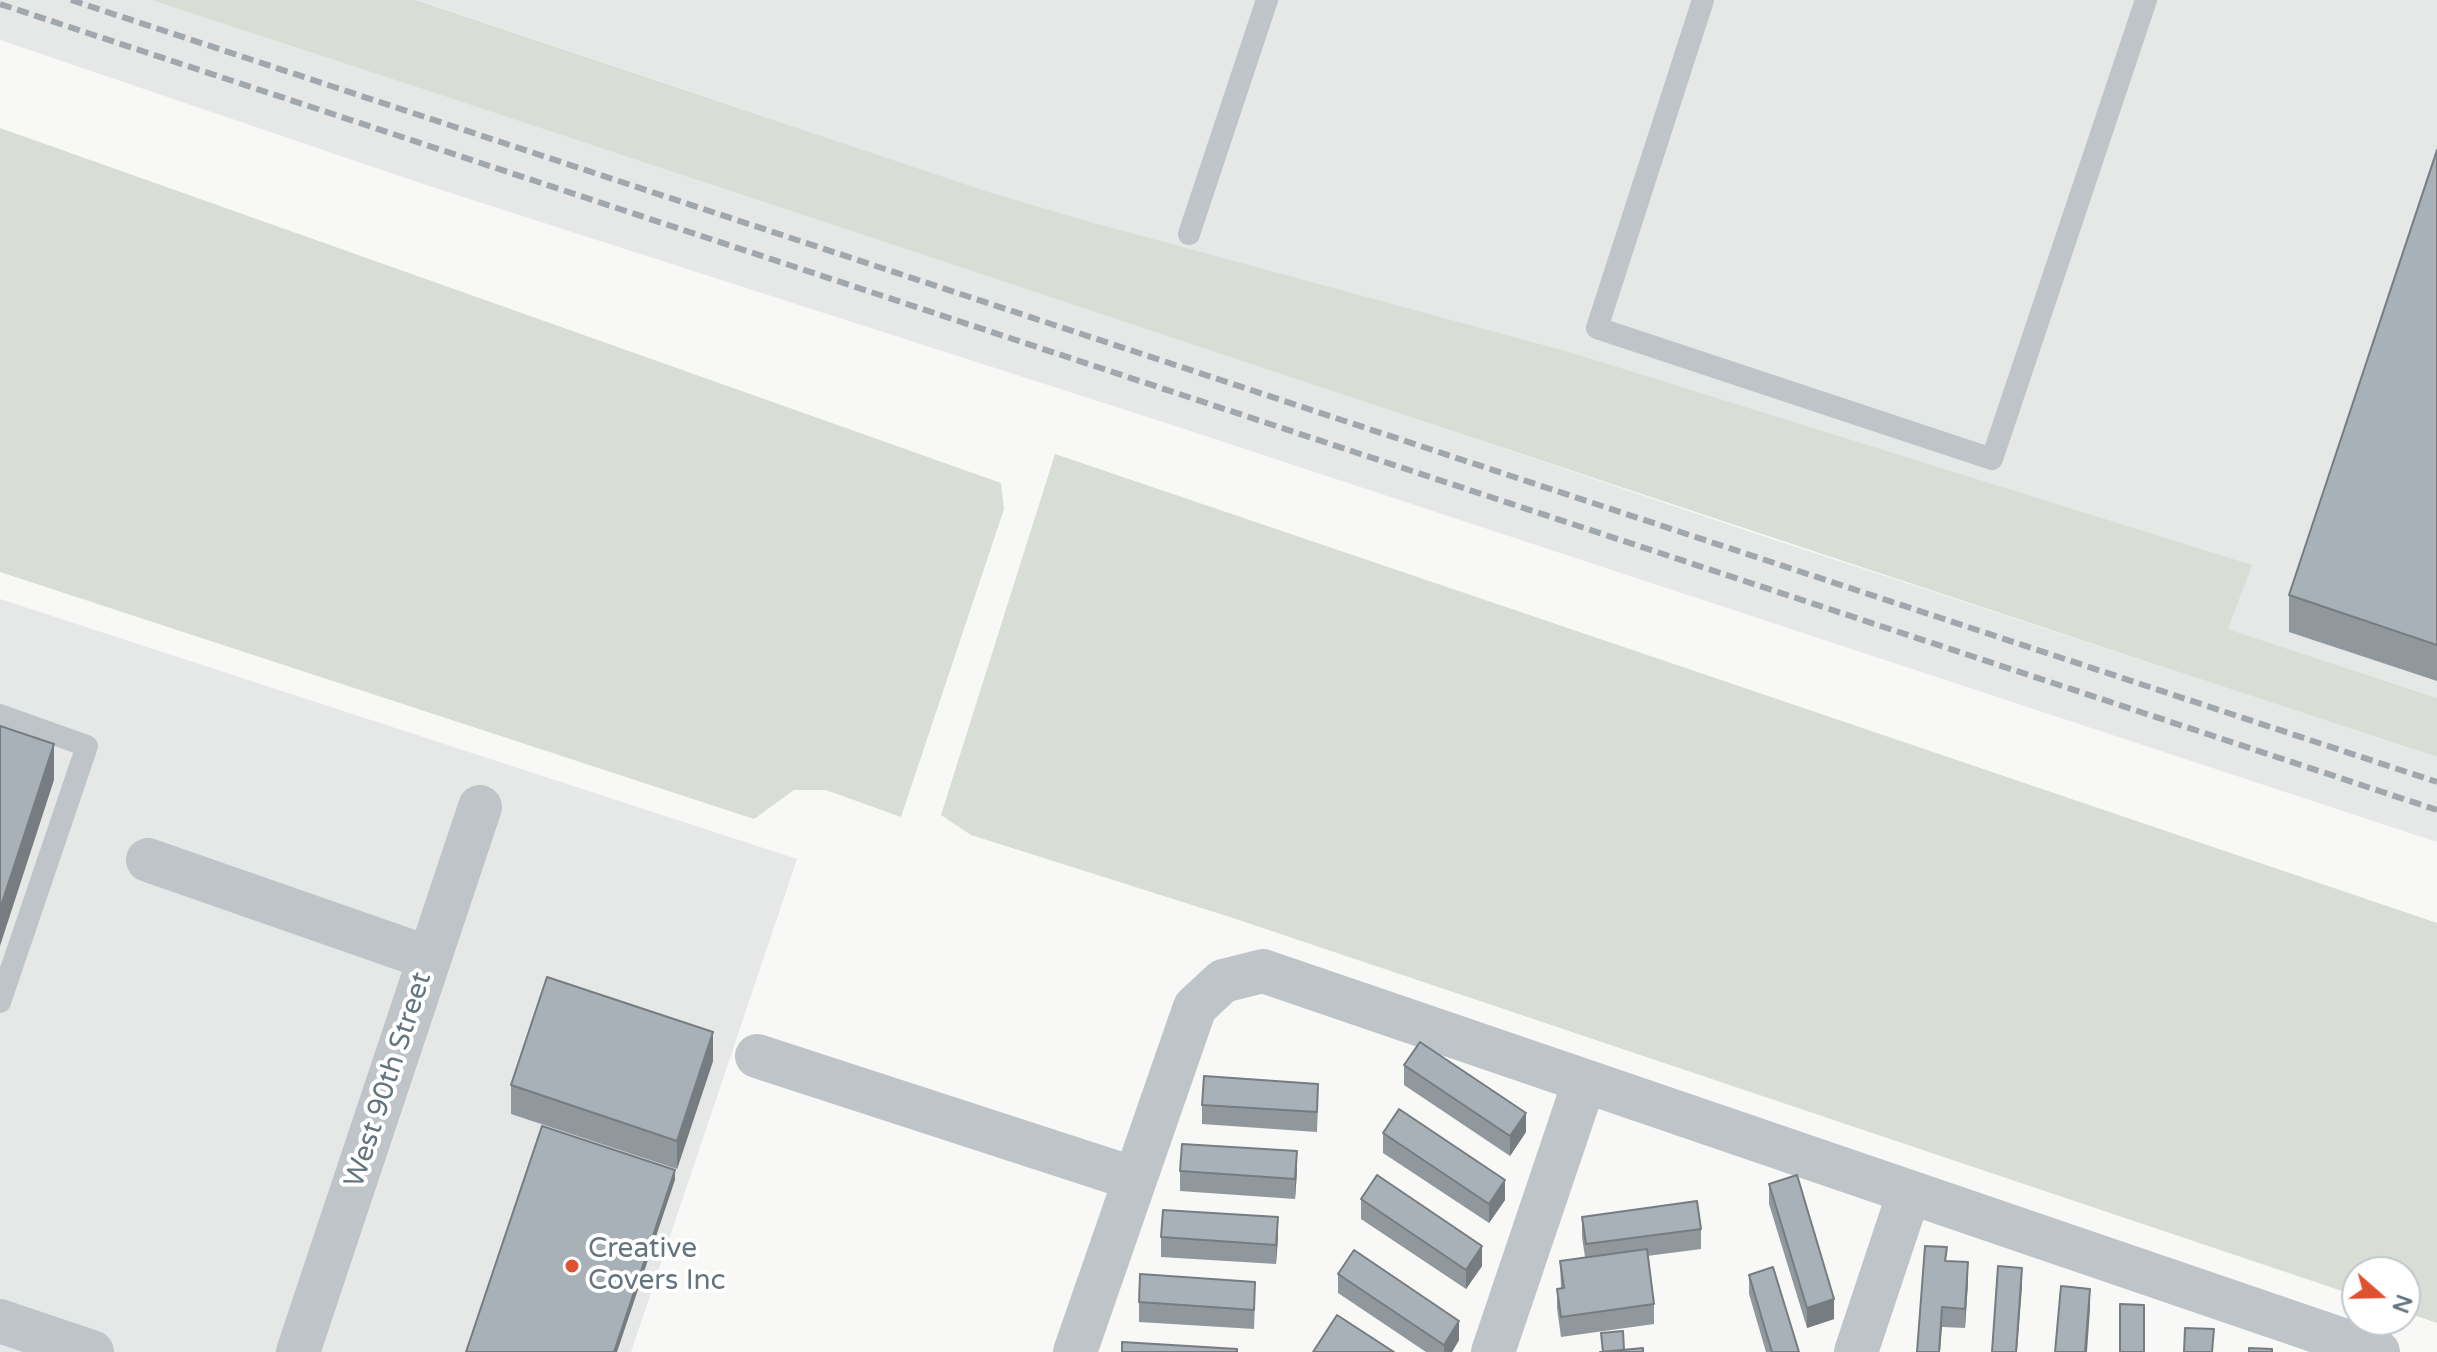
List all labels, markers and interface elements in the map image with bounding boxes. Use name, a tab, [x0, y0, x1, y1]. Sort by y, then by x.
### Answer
street label: West 90th Street	[338, 968, 440, 1192]
place label: Creative Covers Inc	[588, 1233, 725, 1299]
north arrow	[2341, 1256, 2421, 1336]
marker: Creative Covers Inc	[563, 1257, 581, 1275]
text: N	[2386, 1291, 2417, 1316]

